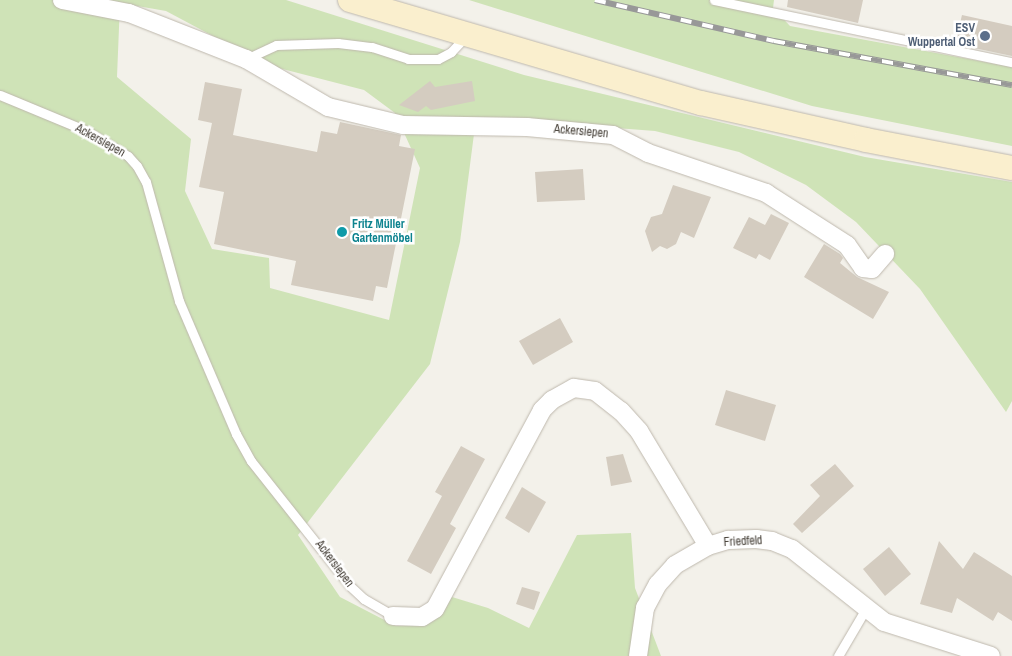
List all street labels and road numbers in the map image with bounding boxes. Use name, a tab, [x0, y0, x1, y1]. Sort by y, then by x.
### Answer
street label: Ackersiepen	[73, 121, 127, 161]
street label: Ackersiepen	[553, 122, 609, 142]
street label: Friedfeld	[723, 534, 763, 550]
street label: Ackersiepen	[312, 538, 356, 590]

